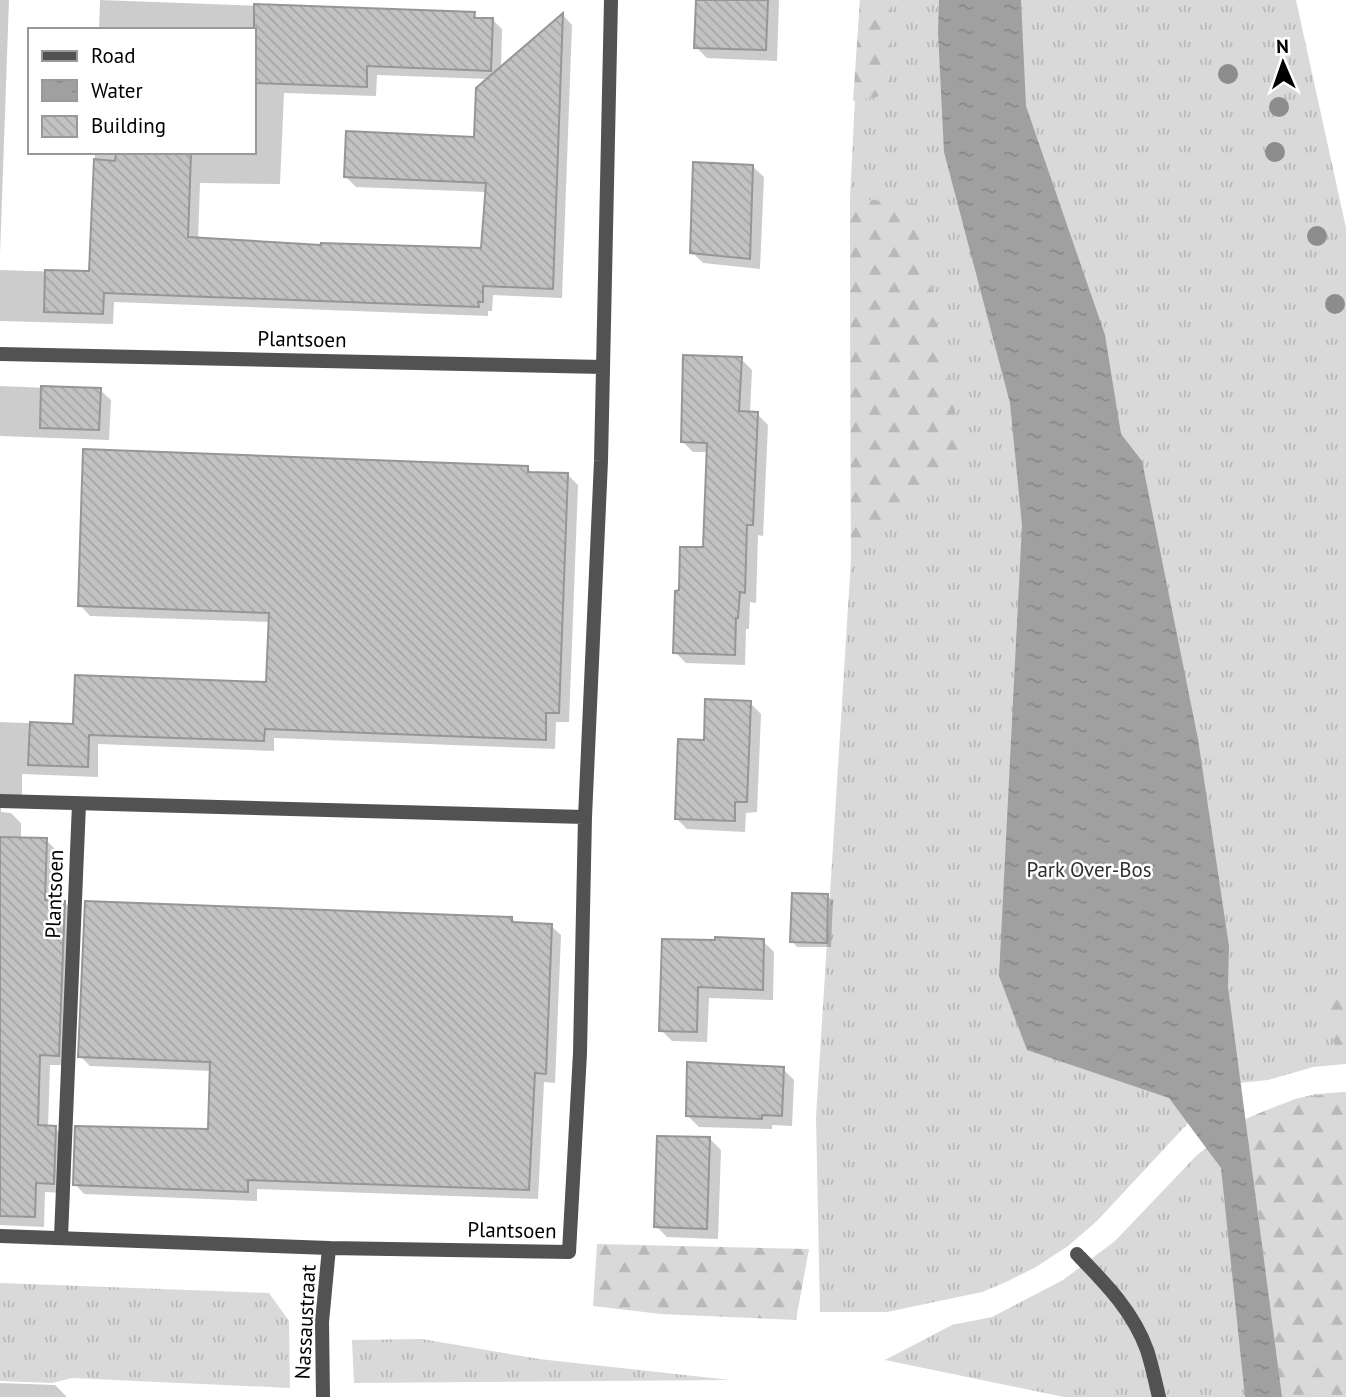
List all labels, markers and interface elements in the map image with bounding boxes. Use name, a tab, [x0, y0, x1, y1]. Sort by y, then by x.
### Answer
legend	[28, 28, 256, 154]
north arrow	[1248, 28, 1318, 98]
text: N	[1276, 34, 1289, 58]
text: Road	[91, 42, 135, 69]
text: Water	[91, 77, 143, 104]
text: Building	[91, 112, 166, 139]
street label: Plantsoen	[257, 325, 347, 353]
street label: Plantsoen	[39, 849, 69, 939]
park label: Park Over-Bos	[1026, 856, 1152, 883]
street label: Plantsoen	[467, 1216, 557, 1244]
street label: Nassaustraat	[289, 1264, 321, 1380]

